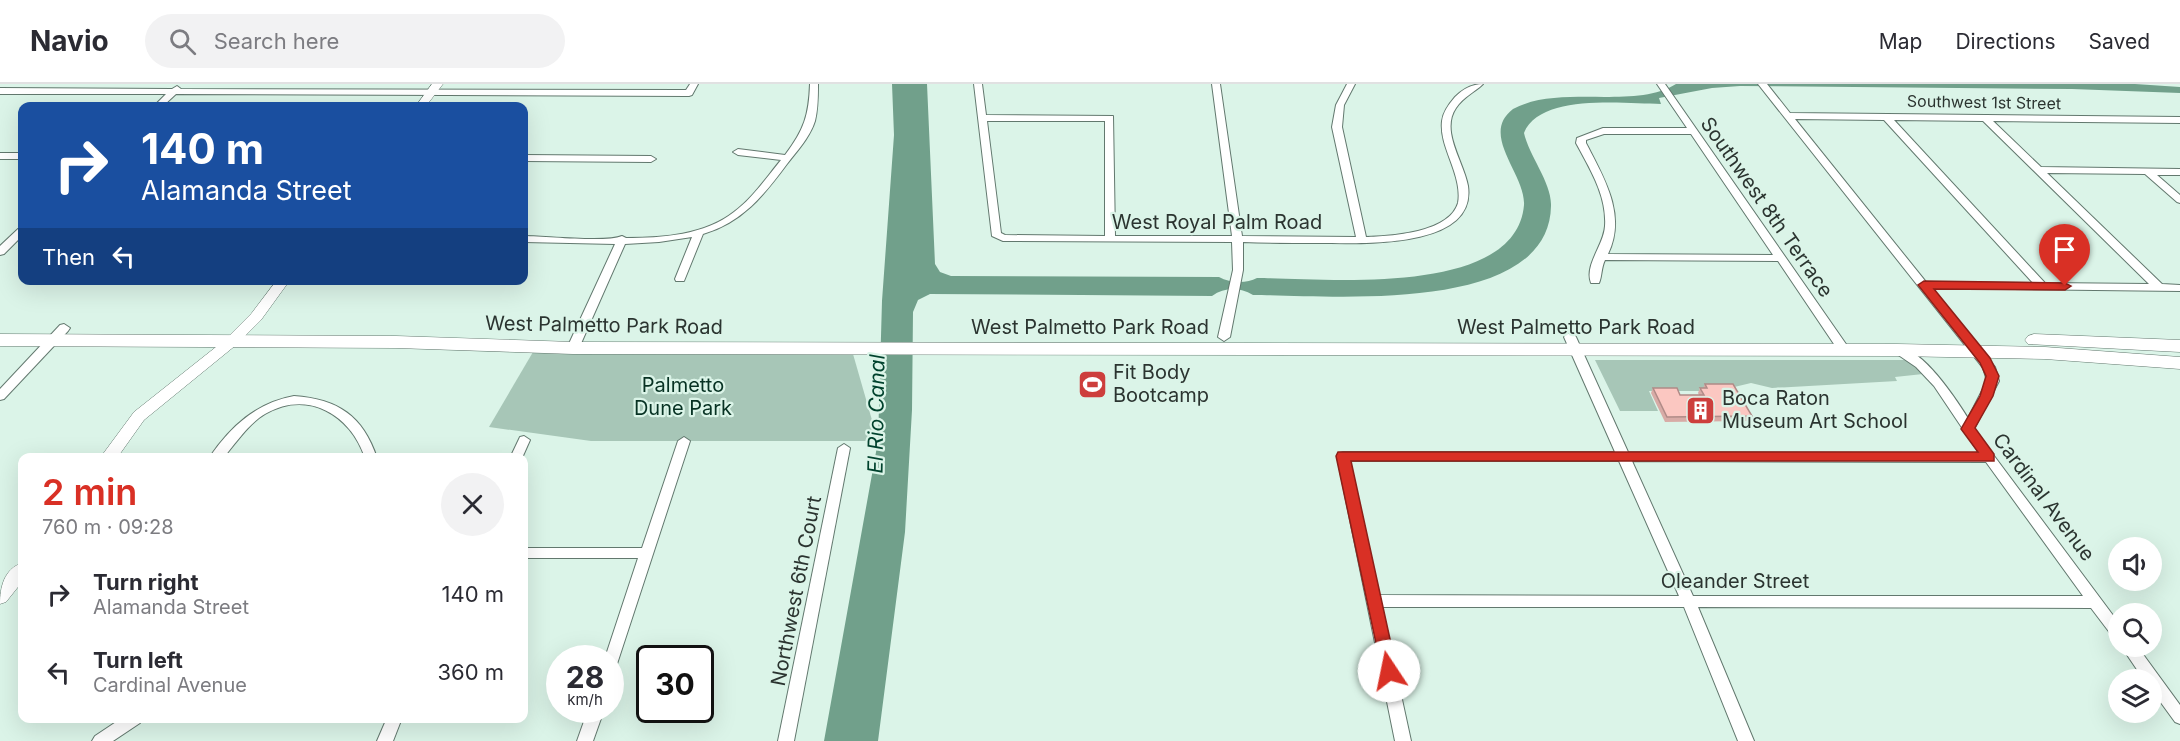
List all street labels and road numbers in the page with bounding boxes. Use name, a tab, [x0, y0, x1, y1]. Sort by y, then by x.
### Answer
street label: Southwest 1st Street	[1907, 91, 2061, 113]
street label: Southwest 8th Terrace	[1696, 112, 1838, 302]
street label: West Royal Palm Road	[1112, 210, 1322, 234]
street label: West Palmetto Park Road	[485, 311, 723, 339]
street label: West Palmetto Park Road	[971, 315, 1209, 339]
street label: West Palmetto Park Road	[1457, 315, 1695, 339]
street label: Cardinal Avenue	[1988, 428, 2100, 566]
street label: Northwest 6th Court	[766, 494, 826, 688]
street label: Oleander Street	[1661, 569, 1810, 593]

